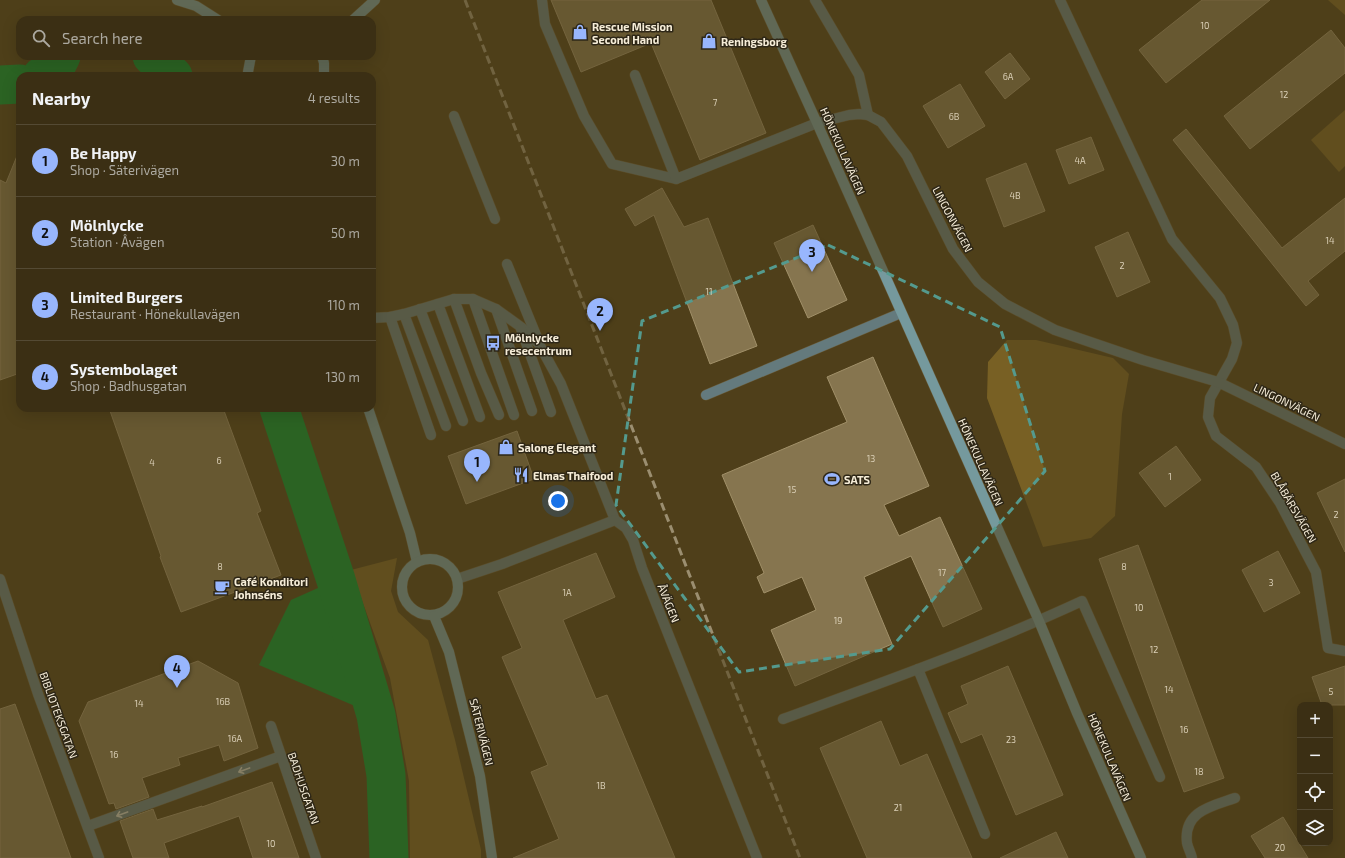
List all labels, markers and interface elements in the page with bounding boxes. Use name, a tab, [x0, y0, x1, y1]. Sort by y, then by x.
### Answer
search box	[16, 16, 376, 60]
place label: Rescue Mission Second Hand	[592, 20, 673, 46]
house number: 10	[1200, 20, 1210, 31]
shop icon: Rescue Mission Second Hand	[571, 23, 589, 41]
icon: search	[30, 27, 52, 49]
text: Search here	[62, 29, 143, 47]
shop icon: Reningsborg	[700, 32, 718, 50]
place label: Reningsborg	[721, 35, 787, 48]
house number: 6A	[1003, 71, 1014, 82]
text: Nearby	[32, 88, 90, 108]
house number: 12	[1280, 89, 1288, 100]
text: 4 results	[308, 90, 360, 106]
house number: 7	[713, 97, 718, 108]
street label: HÖNEKULLAVÄGEN	[818, 105, 869, 197]
house number: 6B	[949, 111, 960, 122]
text: Be Happy	[70, 144, 137, 162]
text: 1	[42, 153, 48, 169]
text: 30 m	[331, 153, 360, 169]
house number: 4A	[1074, 155, 1086, 166]
text: Shop · Säterivägen	[70, 162, 179, 178]
street label: LINGONVÄGEN	[930, 184, 976, 254]
house number: 4B	[1009, 190, 1021, 201]
text: Mölnlycke	[70, 216, 144, 234]
text: 2	[41, 225, 49, 241]
text: 50 m	[331, 225, 360, 241]
text: Station · Åvägen	[70, 234, 165, 250]
house number: 14	[1325, 235, 1335, 246]
pin: 3	[799, 239, 825, 272]
house number: 2	[1119, 260, 1125, 271]
house number: 11	[705, 286, 713, 297]
text: Limited Burgers	[70, 288, 183, 306]
text: 3	[41, 297, 49, 313]
text: 110 m	[328, 297, 360, 313]
pin: 2	[587, 298, 613, 331]
text: Restaurant · Hönekullavägen	[70, 306, 240, 322]
place label: Mölnlycke resecentrum	[505, 331, 572, 357]
bus stop icon: Mölnlycke resecentrum	[484, 334, 502, 352]
text: Systembolaget	[70, 360, 177, 378]
text: 4	[41, 369, 49, 385]
text: 130 m	[325, 369, 360, 385]
text: Shop · Badhusgatan	[70, 378, 187, 394]
street label: LINGONVÄGEN	[1252, 380, 1322, 424]
street label: HÖNEKULLAVÄGEN	[956, 416, 1007, 508]
shop icon: Salong Elegant	[497, 438, 515, 456]
place label: Salong Elegant	[518, 441, 597, 454]
pin: 1	[464, 449, 490, 482]
house number: 13	[867, 453, 875, 464]
house number: 6	[216, 455, 222, 466]
house number: 4	[149, 457, 155, 468]
restaurant icon: Elmas Thaifood	[512, 466, 530, 484]
place label: Elmas Thaifood	[533, 469, 613, 482]
street label: BLÅBÄRSVÄGEN	[1268, 469, 1320, 545]
sports icon: SATS	[823, 470, 841, 488]
house number: 1	[1168, 471, 1172, 482]
place label: SATS	[844, 473, 871, 486]
house number: 15	[788, 484, 796, 495]
your location	[548, 491, 568, 511]
house number: 2	[1333, 509, 1339, 520]
house number: 8	[217, 561, 223, 572]
house number: 8	[1121, 561, 1127, 572]
house number: 17	[938, 567, 946, 578]
place label: Café Konditori Johnséns	[234, 575, 308, 601]
house number: 3	[1268, 577, 1274, 588]
cafe icon: Café Konditori Johnséns	[213, 578, 231, 596]
street label: ÅVÄGEN	[655, 582, 683, 624]
house number: 1A	[562, 587, 572, 598]
house number: 10	[1134, 602, 1144, 613]
house number: 19	[834, 615, 842, 626]
house number: 12	[1150, 644, 1158, 655]
pin: 4	[164, 655, 190, 688]
street label: BIBLIOTEKSGATAN	[37, 670, 81, 760]
house number: 14	[1164, 684, 1174, 695]
house number: 5	[1329, 686, 1334, 697]
house number: 16B	[216, 696, 231, 707]
street label: SÄTERIVÄGEN	[467, 697, 497, 767]
house number: 14	[134, 698, 144, 709]
map controls	[1297, 702, 1333, 846]
button: +	[1297, 702, 1333, 738]
street label: HÖNEKULLAVÄGEN	[1086, 711, 1135, 803]
house number: 16	[1180, 724, 1188, 735]
house number: 16A	[228, 733, 243, 744]
house number: 23	[1006, 734, 1016, 745]
button: −	[1297, 738, 1333, 774]
house number: 16	[110, 749, 118, 760]
street label: BADHUSGATAN	[286, 750, 322, 826]
one-way arrow	[239, 766, 251, 774]
house number: 18	[1194, 766, 1204, 777]
button: locate	[1297, 774, 1333, 810]
house number: 1B	[596, 780, 606, 791]
house number: 21	[894, 802, 902, 813]
button: layers	[1297, 810, 1333, 846]
one-way arrow	[116, 811, 129, 818]
house number: 10	[266, 838, 276, 849]
house number: 20	[1275, 842, 1285, 853]

